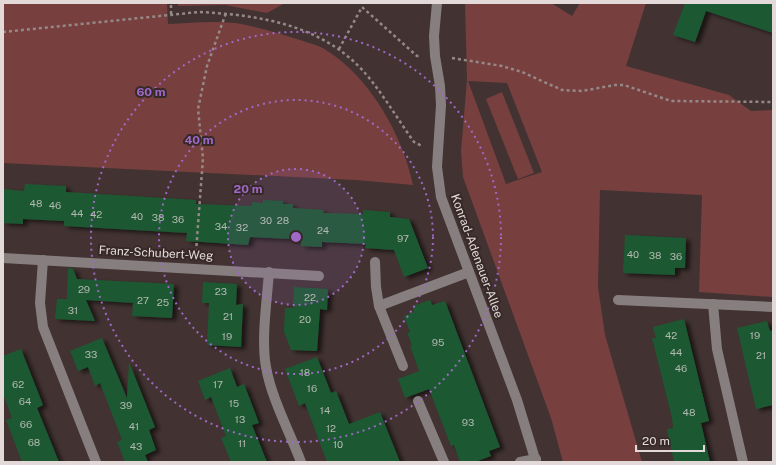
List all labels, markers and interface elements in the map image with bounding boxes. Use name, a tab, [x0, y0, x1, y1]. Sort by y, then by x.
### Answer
text: 60 m	[136, 85, 166, 99]
text: 40 m	[184, 133, 214, 147]
text: 20 m	[234, 182, 263, 196]
street label: Konrad-Adenauer-Allee	[448, 192, 506, 320]
house number: 48	[30, 197, 42, 209]
house number: 46	[49, 199, 61, 211]
house number: 44	[71, 207, 83, 219]
house number: 42	[90, 208, 102, 220]
house number: 40	[131, 210, 143, 222]
house number: 38	[152, 211, 164, 223]
house number: 36	[172, 213, 184, 225]
house number: 30	[260, 214, 272, 226]
house number: 28	[277, 214, 289, 226]
house number: 34	[215, 220, 227, 232]
house number: 32	[236, 221, 248, 233]
house number: 24	[317, 224, 329, 236]
centre of rings	[289, 230, 303, 244]
house number: 97	[397, 232, 409, 244]
street label: Franz-Schubert-Weg	[98, 243, 214, 263]
house number: 40	[627, 248, 639, 260]
house number: 38	[649, 249, 661, 261]
house number: 36	[670, 250, 682, 262]
house number: 29	[78, 283, 90, 295]
house number: 23	[215, 285, 227, 297]
house number: 22	[304, 291, 316, 303]
house number: 27	[137, 294, 149, 306]
house number: 25	[157, 296, 169, 308]
house number: 31	[68, 304, 78, 316]
house number: 21	[223, 310, 233, 322]
house number: 20	[299, 313, 311, 325]
house number: 42	[665, 329, 677, 341]
house number: 19	[750, 329, 760, 341]
house number: 19	[222, 330, 232, 342]
house number: 95	[432, 336, 444, 348]
house number: 44	[670, 346, 682, 358]
house number: 33	[85, 348, 97, 360]
house number: 21	[756, 349, 766, 361]
house number: 46	[675, 362, 687, 374]
house number: 18	[300, 366, 310, 378]
house number: 62	[12, 378, 24, 390]
house number: 17	[213, 378, 223, 390]
house number: 16	[307, 382, 317, 394]
house number: 64	[19, 395, 31, 407]
house number: 15	[229, 397, 239, 409]
house number: 39	[120, 399, 132, 411]
house number: 14	[320, 404, 330, 416]
house number: 48	[683, 406, 695, 418]
house number: 13	[235, 413, 245, 425]
house number: 93	[462, 416, 474, 428]
house number: 66	[20, 418, 32, 430]
house number: 41	[129, 420, 139, 432]
house number: 12	[326, 422, 336, 434]
scale bar	[636, 427, 704, 453]
text: 20 m	[642, 434, 670, 448]
house number: 68	[28, 436, 40, 448]
house number: 11	[238, 437, 246, 449]
house number: 10	[333, 438, 343, 450]
house number: 43	[130, 440, 142, 452]

